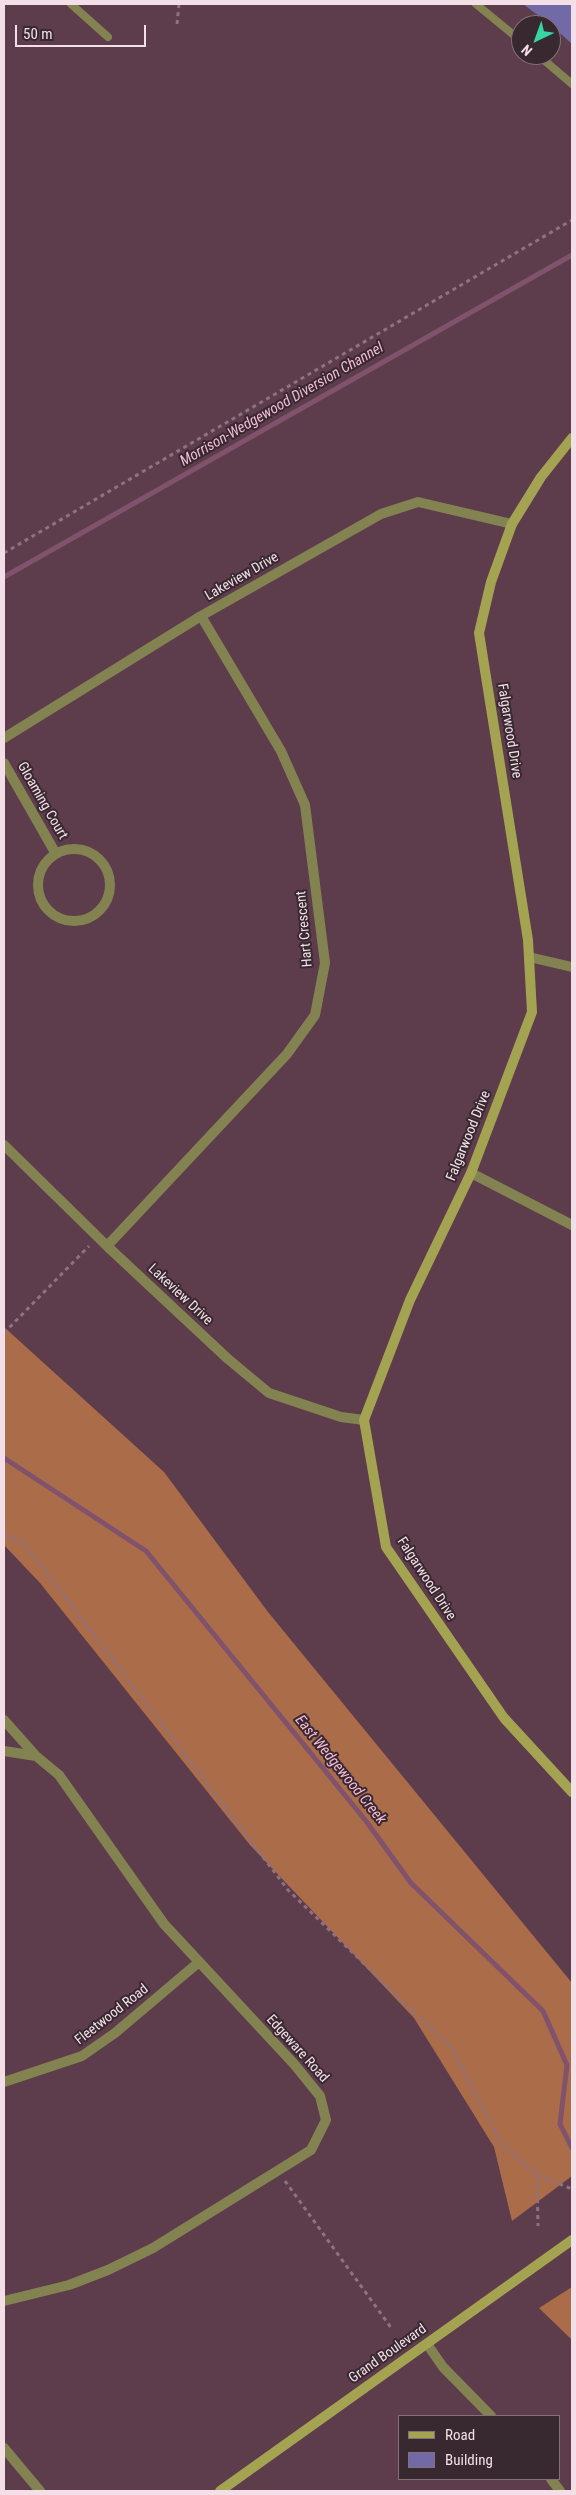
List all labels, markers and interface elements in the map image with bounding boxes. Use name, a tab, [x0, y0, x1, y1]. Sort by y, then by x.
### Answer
scale bar	[18, 15, 149, 47]
north arrow	[511, 15, 561, 65]
text: 50 m	[23, 25, 53, 43]
text: N	[518, 42, 535, 59]
water label: Morrison-Wedgewood Diversion Channel	[177, 339, 387, 471]
street label: Lakeview Drive	[202, 549, 282, 605]
street label: Falgarwood Drive	[493, 682, 525, 780]
street label: Gloaming Court	[13, 759, 71, 843]
street label: Hart Crescent	[293, 890, 317, 968]
street label: Falgarwood Drive	[443, 1089, 495, 1183]
street label: Lakeview Drive	[144, 1261, 216, 1329]
street label: Falgarwood Drive	[393, 1534, 459, 1624]
water label: East Wedgewood Creek	[291, 1712, 389, 1828]
street label: Fleetwood Road	[72, 1981, 152, 2049]
street label: Edgeware Road	[262, 2012, 332, 2086]
street label: Grand Boulevard	[346, 2321, 430, 2387]
legend	[398, 2415, 561, 2480]
text: Road	[445, 2426, 475, 2444]
text: Building	[445, 2451, 493, 2469]

